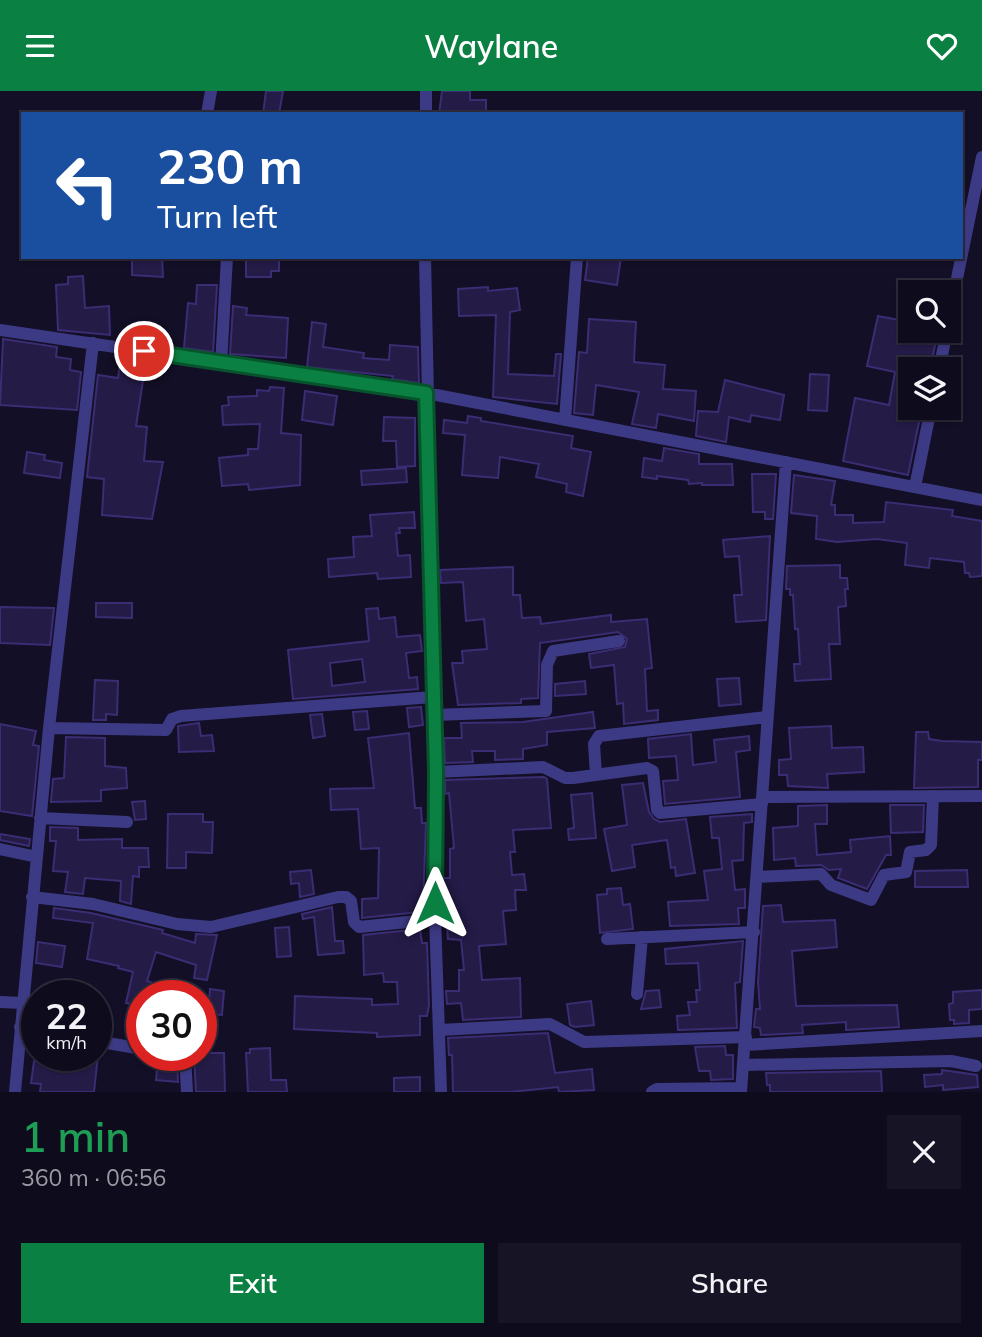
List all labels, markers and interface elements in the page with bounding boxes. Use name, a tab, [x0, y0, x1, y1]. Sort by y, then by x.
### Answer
text: Waylane	[424, 26, 558, 66]
icon: menu	[21, 27, 59, 65]
icon: heart	[923, 27, 961, 65]
text: 230 m	[157, 135, 303, 196]
icon: left	[42, 140, 133, 231]
text: Turn left	[157, 196, 277, 236]
map controls	[898, 280, 961, 420]
button: search	[898, 280, 961, 343]
pin	[114, 321, 174, 381]
icon: arrive	[125, 332, 163, 370]
button: layers	[898, 357, 961, 420]
position arrow	[398, 866, 472, 940]
speed limit sign: 30	[126, 980, 217, 1071]
text: 22	[45, 994, 88, 1038]
text: km/h	[46, 1031, 87, 1054]
text: 1 min	[21, 1110, 130, 1163]
button: close	[887, 1115, 961, 1189]
text: 360 m · 06:56	[21, 1163, 166, 1192]
button: Exit	[21, 1243, 484, 1323]
button: Share	[498, 1243, 961, 1323]

